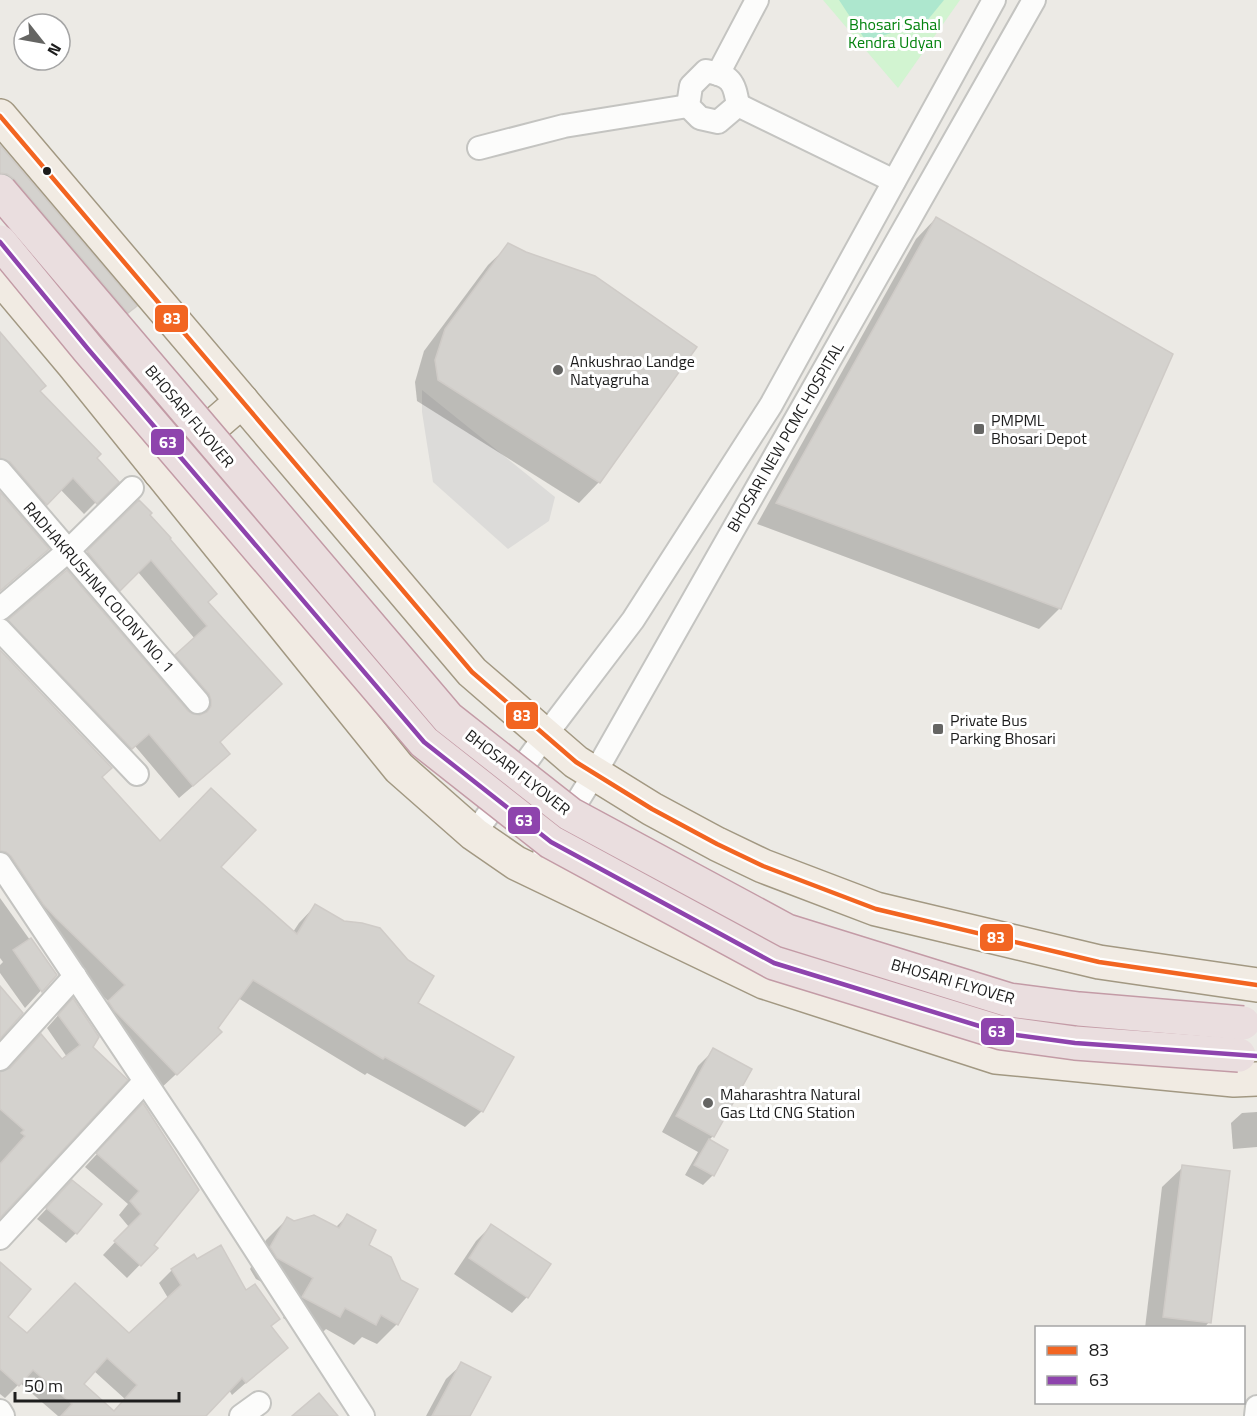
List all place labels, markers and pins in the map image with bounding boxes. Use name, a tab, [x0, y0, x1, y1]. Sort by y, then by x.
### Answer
unlabelled marker	[41, 165, 53, 177]
place label: Ankushrao Landge Natyagruha	[570, 349, 695, 391]
marker: Ankushrao Landge Natyagruha	[551, 363, 565, 377]
place label: PMPML Bhosari Depot	[991, 408, 1087, 450]
marker: PMPML Bhosari Depot	[972, 422, 986, 436]
place label: Private Bus Parking Bhosari	[950, 708, 1056, 750]
marker: Private Bus Parking Bhosari	[931, 722, 945, 736]
place label: Maharashtra Natural Gas Ltd CNG Station	[720, 1082, 860, 1124]
marker: Maharashtra Natural Gas Ltd CNG Station	[701, 1096, 715, 1110]

